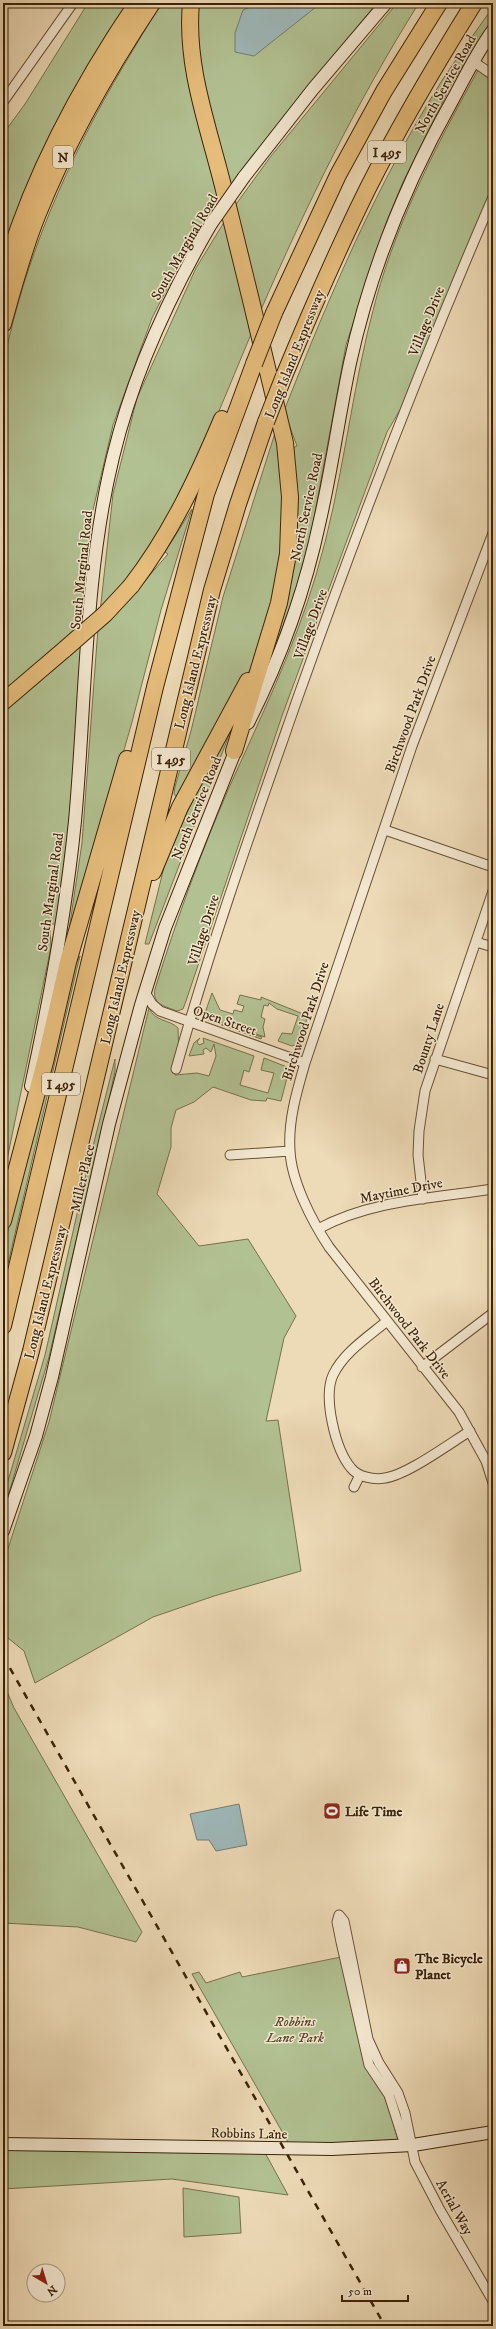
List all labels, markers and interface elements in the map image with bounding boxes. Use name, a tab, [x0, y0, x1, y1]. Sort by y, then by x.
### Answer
street label: North Service Road	[411, 32, 480, 137]
road number: I 495	[368, 141, 406, 163]
road number: N	[53, 146, 73, 168]
street label: South Marginal Road	[147, 191, 223, 304]
street label: Village Drive	[404, 284, 449, 360]
street label: Long Island Expressway	[261, 287, 329, 421]
street label: North Service Road	[287, 451, 327, 563]
street label: South Marginal Road	[67, 510, 97, 631]
street label: Village Drive	[290, 587, 332, 663]
street label: Long Island Expressway	[171, 593, 221, 731]
street label: Birchwood Park Drive	[381, 653, 441, 776]
road number: I 495	[152, 748, 190, 770]
street label: North Service Road	[168, 754, 226, 863]
street label: South Marginal Road	[34, 832, 68, 953]
street label: Village Drive	[184, 892, 224, 969]
street label: Long Island Expressway	[97, 908, 145, 1046]
street label: Birchwood Park Drive	[278, 960, 334, 1083]
street label: Bounty Lane	[409, 1001, 449, 1076]
street label: Open Street	[190, 1002, 259, 1040]
road number: I 495	[42, 1073, 80, 1095]
street label: Miller Place	[66, 1142, 100, 1214]
street label: Maytime Drive	[358, 1174, 444, 1208]
street label: Long Island Expressway	[21, 1223, 71, 1361]
street label: Birchwood Park Drive	[364, 1274, 455, 1383]
sports icon: Life Time	[322, 1801, 342, 1821]
place label: Life Time	[345, 1803, 403, 1821]
place label: The Bicycle Planet	[414, 1950, 483, 1984]
shop icon: The Bicycle Planet	[392, 1956, 412, 1976]
park label: Robbins Lane Park	[265, 2013, 324, 2047]
street label: Robbins Lane	[210, 2124, 288, 2144]
street label: Aerial Way	[431, 2176, 477, 2239]
north arrow	[26, 2263, 66, 2303]
scale bar	[342, 2277, 408, 2303]
text: N	[44, 2282, 59, 2298]
text: 50 m	[348, 2284, 372, 2299]

